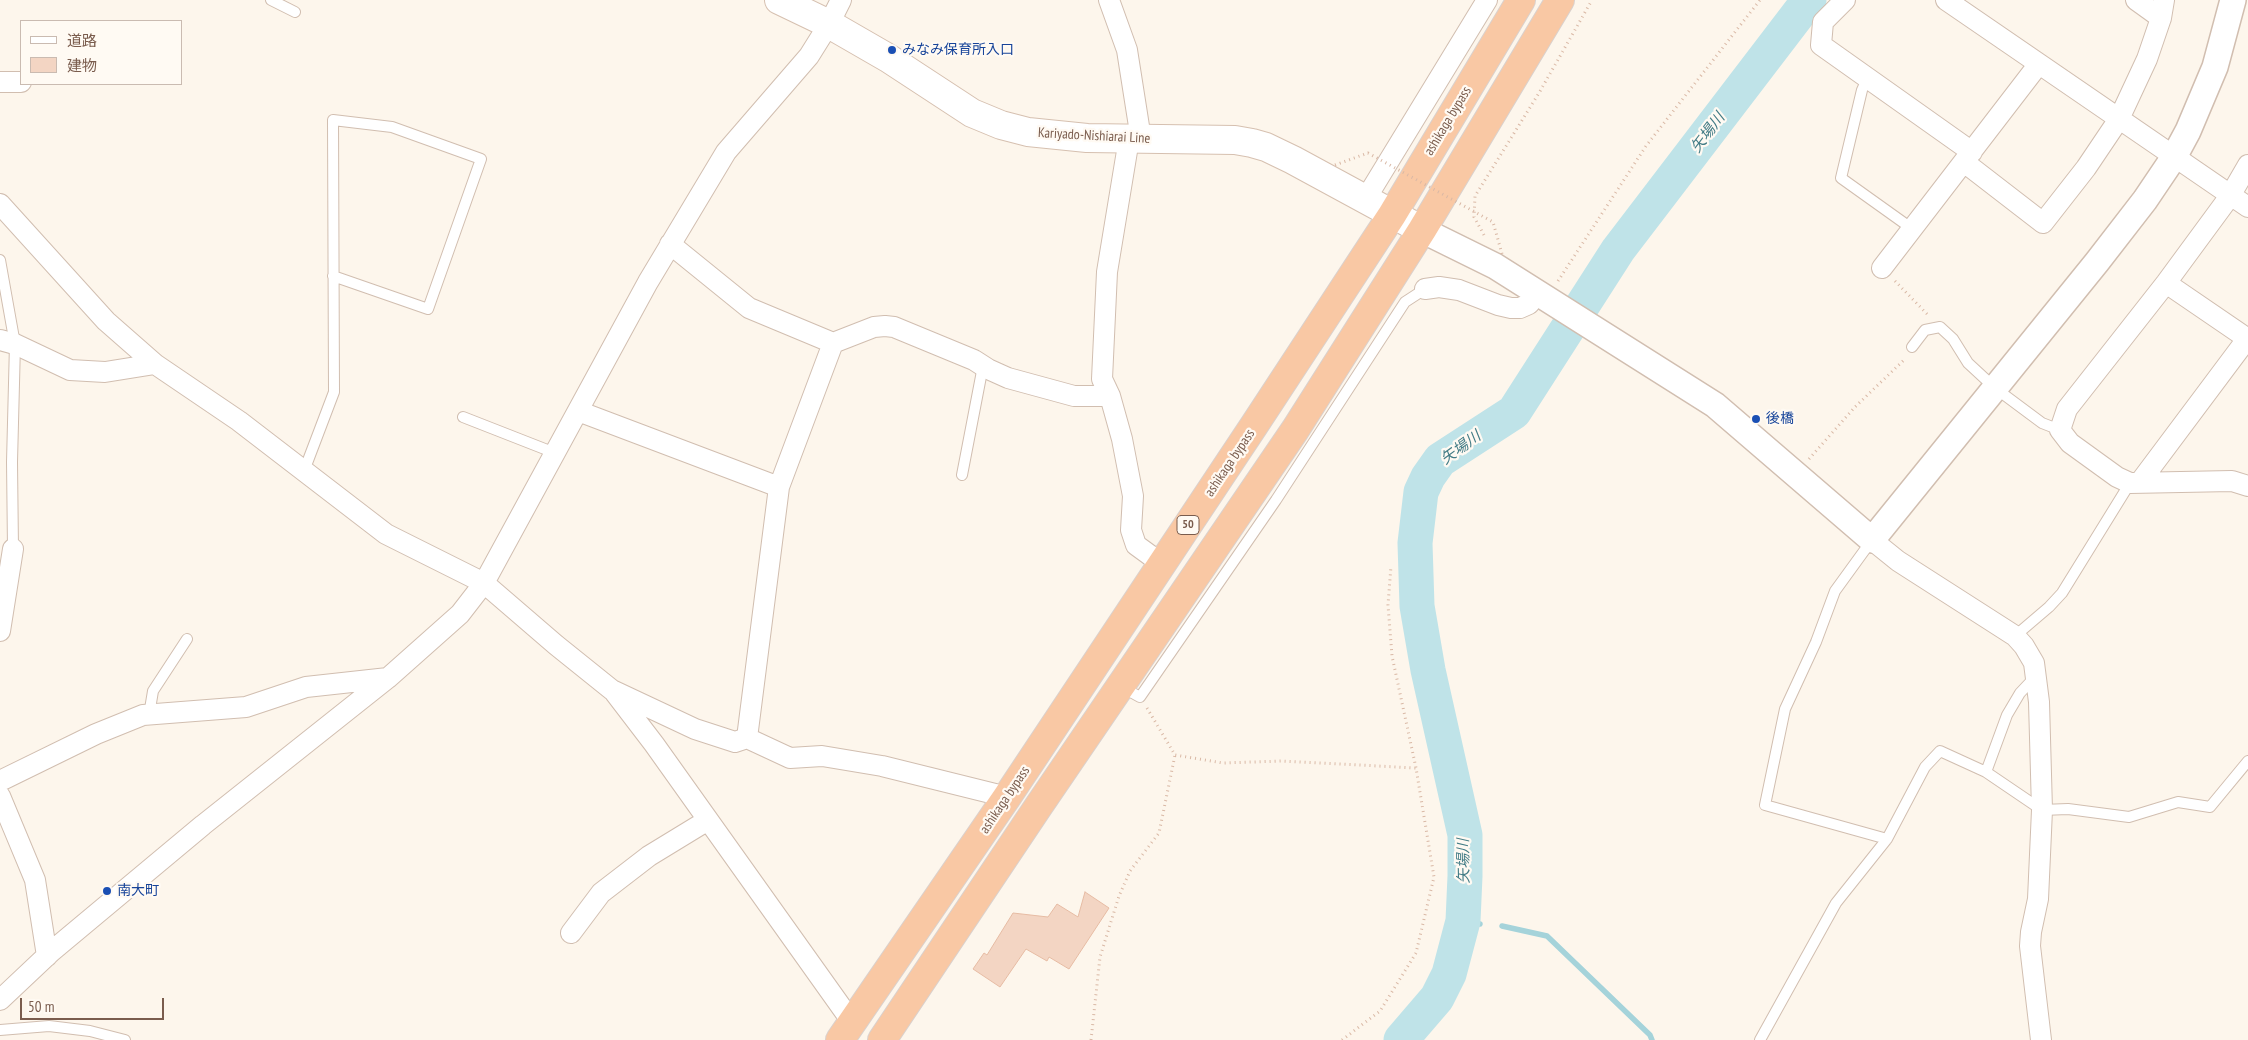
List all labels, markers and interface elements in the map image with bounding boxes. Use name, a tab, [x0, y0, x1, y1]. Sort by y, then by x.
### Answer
legend	[20, 20, 182, 85]
text: 道路	[67, 31, 97, 50]
place label: みなみ保育所入口	[902, 42, 1014, 58]
marker: みなみ保育所入口	[886, 44, 898, 56]
text: 建物	[67, 56, 97, 75]
street label: ashikaga bypass	[1421, 83, 1475, 159]
water label: 矢場川	[1687, 110, 1729, 156]
street label: Kariyado-Nishiarai Line	[1037, 125, 1151, 147]
place label: 後橋	[1766, 411, 1794, 427]
marker: 後橋	[1750, 413, 1762, 425]
street label: ashikaga bypass	[1201, 426, 1259, 500]
water label: 矢場川	[1438, 427, 1484, 469]
road number: 50	[1177, 516, 1199, 534]
street label: ashikaga bypass	[976, 763, 1034, 837]
water label: 矢場川	[1455, 838, 1473, 884]
place label: 南大町	[117, 883, 159, 899]
marker: 南大町	[101, 885, 113, 897]
scale bar	[22, 988, 166, 1020]
text: 50 m	[28, 997, 54, 1016]

